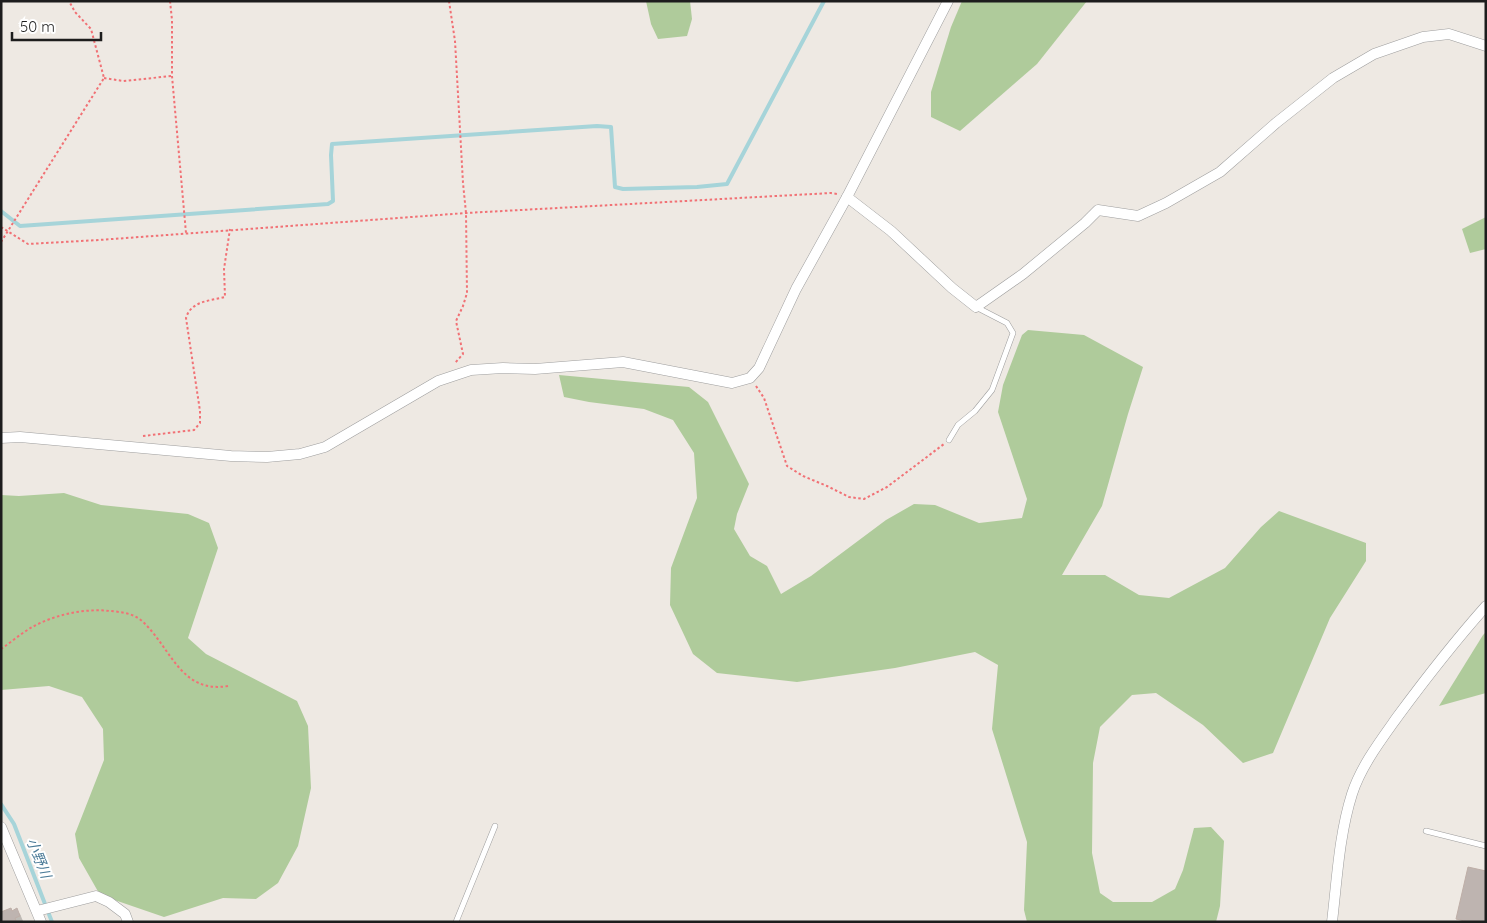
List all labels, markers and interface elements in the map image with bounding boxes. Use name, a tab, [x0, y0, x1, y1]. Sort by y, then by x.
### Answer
scale bar	[12, 10, 101, 42]
text: 50 m	[20, 17, 55, 36]
water label: 小野川	[23, 835, 56, 883]

